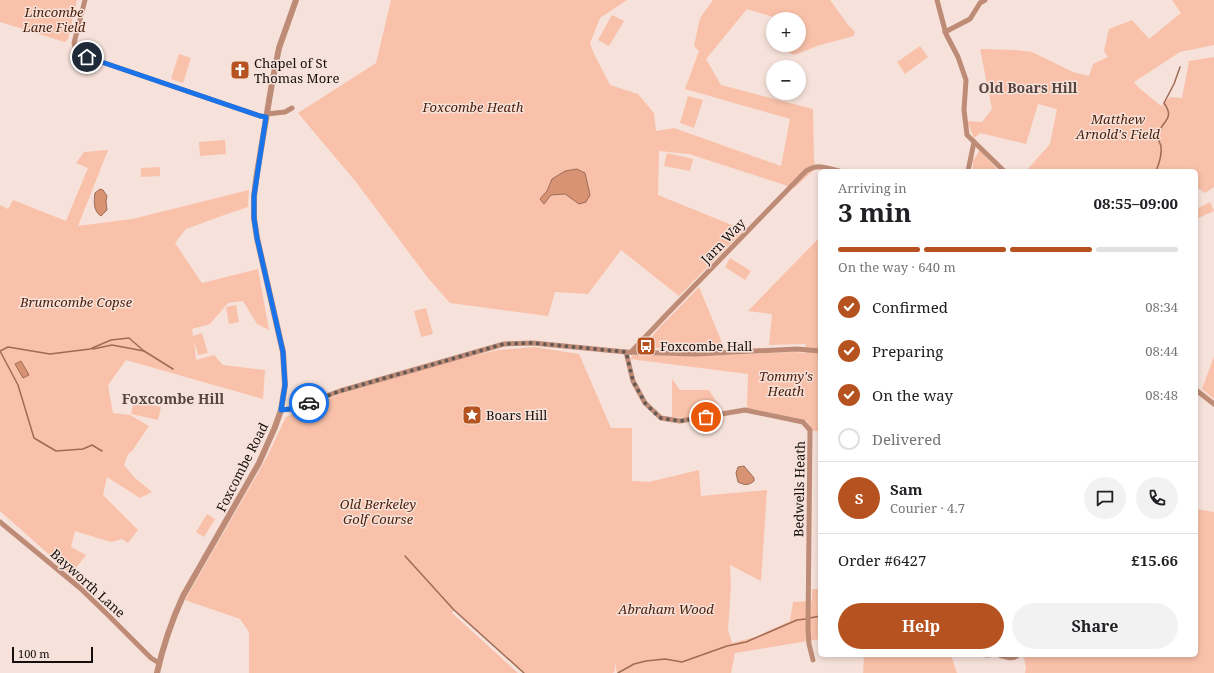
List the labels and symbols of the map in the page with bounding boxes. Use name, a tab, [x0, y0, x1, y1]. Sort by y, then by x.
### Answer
park label: Lincombe Lane Field	[22, 3, 86, 36]
pin	[70, 40, 104, 74]
place label: Chapel of St Thomas More	[254, 54, 339, 87]
church icon: Chapel of St Thomas More	[229, 59, 251, 81]
district label: Old Boars Hill	[978, 78, 1078, 97]
park label: Foxcombe Heath	[421, 98, 524, 116]
park label: Matthew Arnold's Field	[1075, 110, 1160, 143]
street label: Jarn Way	[696, 214, 750, 268]
park label: Brumcombe Copse	[19, 293, 133, 311]
bus stop icon: Foxcombe Hall	[635, 335, 657, 357]
place label: Foxcombe Hall	[660, 337, 752, 355]
park label: Tommy's Heath	[759, 367, 813, 400]
courier	[289, 383, 329, 423]
district label: Foxcombe Hill	[122, 389, 224, 408]
pin	[689, 400, 723, 434]
place icon: Boars Hill	[461, 404, 483, 426]
place label: Boars Hill	[486, 406, 547, 424]
street label: Foxcombe Road	[212, 419, 272, 515]
street label: Bedwells Heath	[789, 441, 809, 537]
park label: Old Berkeley Golf Course	[340, 495, 416, 528]
street label: Bayworth Lane	[47, 545, 129, 621]
park label: Abraham Wood	[617, 600, 714, 618]
scale bar	[12, 645, 93, 664]

